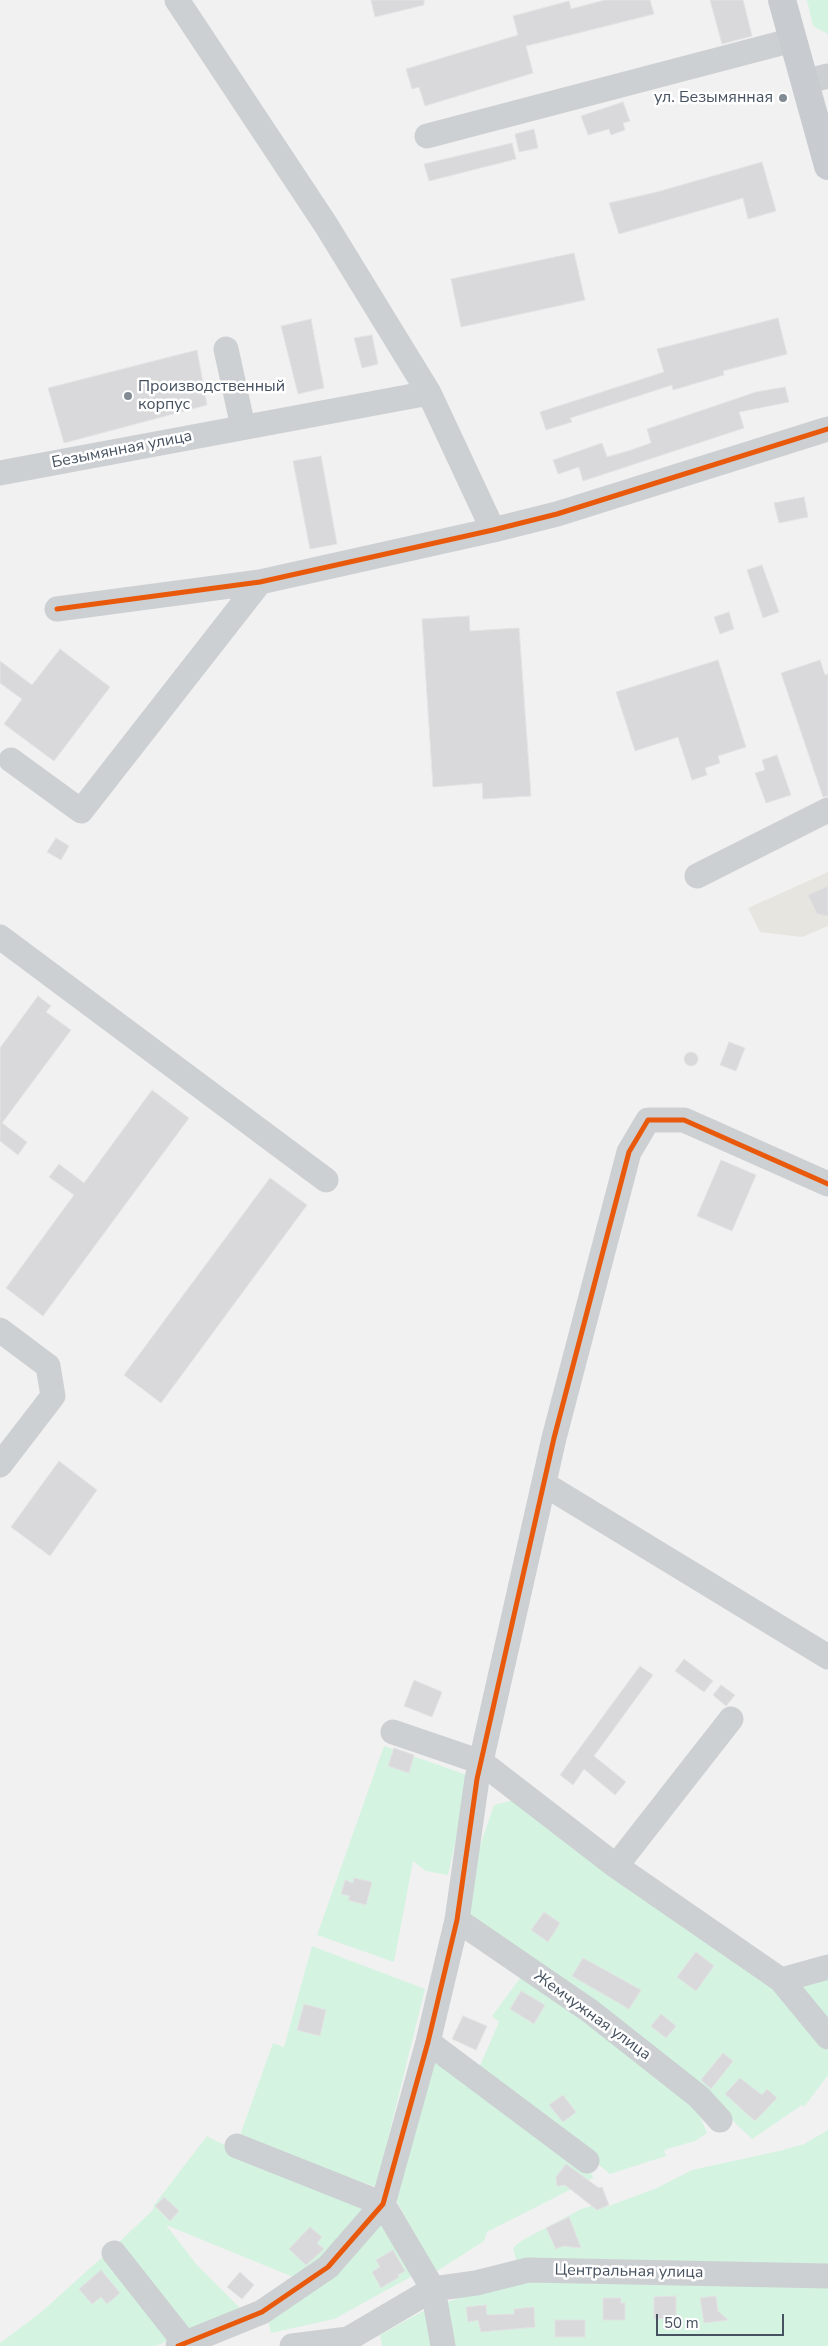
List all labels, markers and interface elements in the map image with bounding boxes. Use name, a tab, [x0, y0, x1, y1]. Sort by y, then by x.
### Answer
place label: ул. Безымянная	[654, 88, 773, 108]
marker: ул. Безымянная	[777, 92, 789, 104]
place label: Производственный корпус	[138, 377, 285, 415]
marker: Производственный корпус	[122, 390, 134, 402]
street label: Безымянная улица	[50, 427, 194, 473]
street label: Жемчужная улица	[530, 1967, 654, 2065]
street label: Центральная улица	[554, 2261, 704, 2283]
scale bar	[658, 2304, 786, 2336]
text: 50 m	[664, 2313, 699, 2333]

